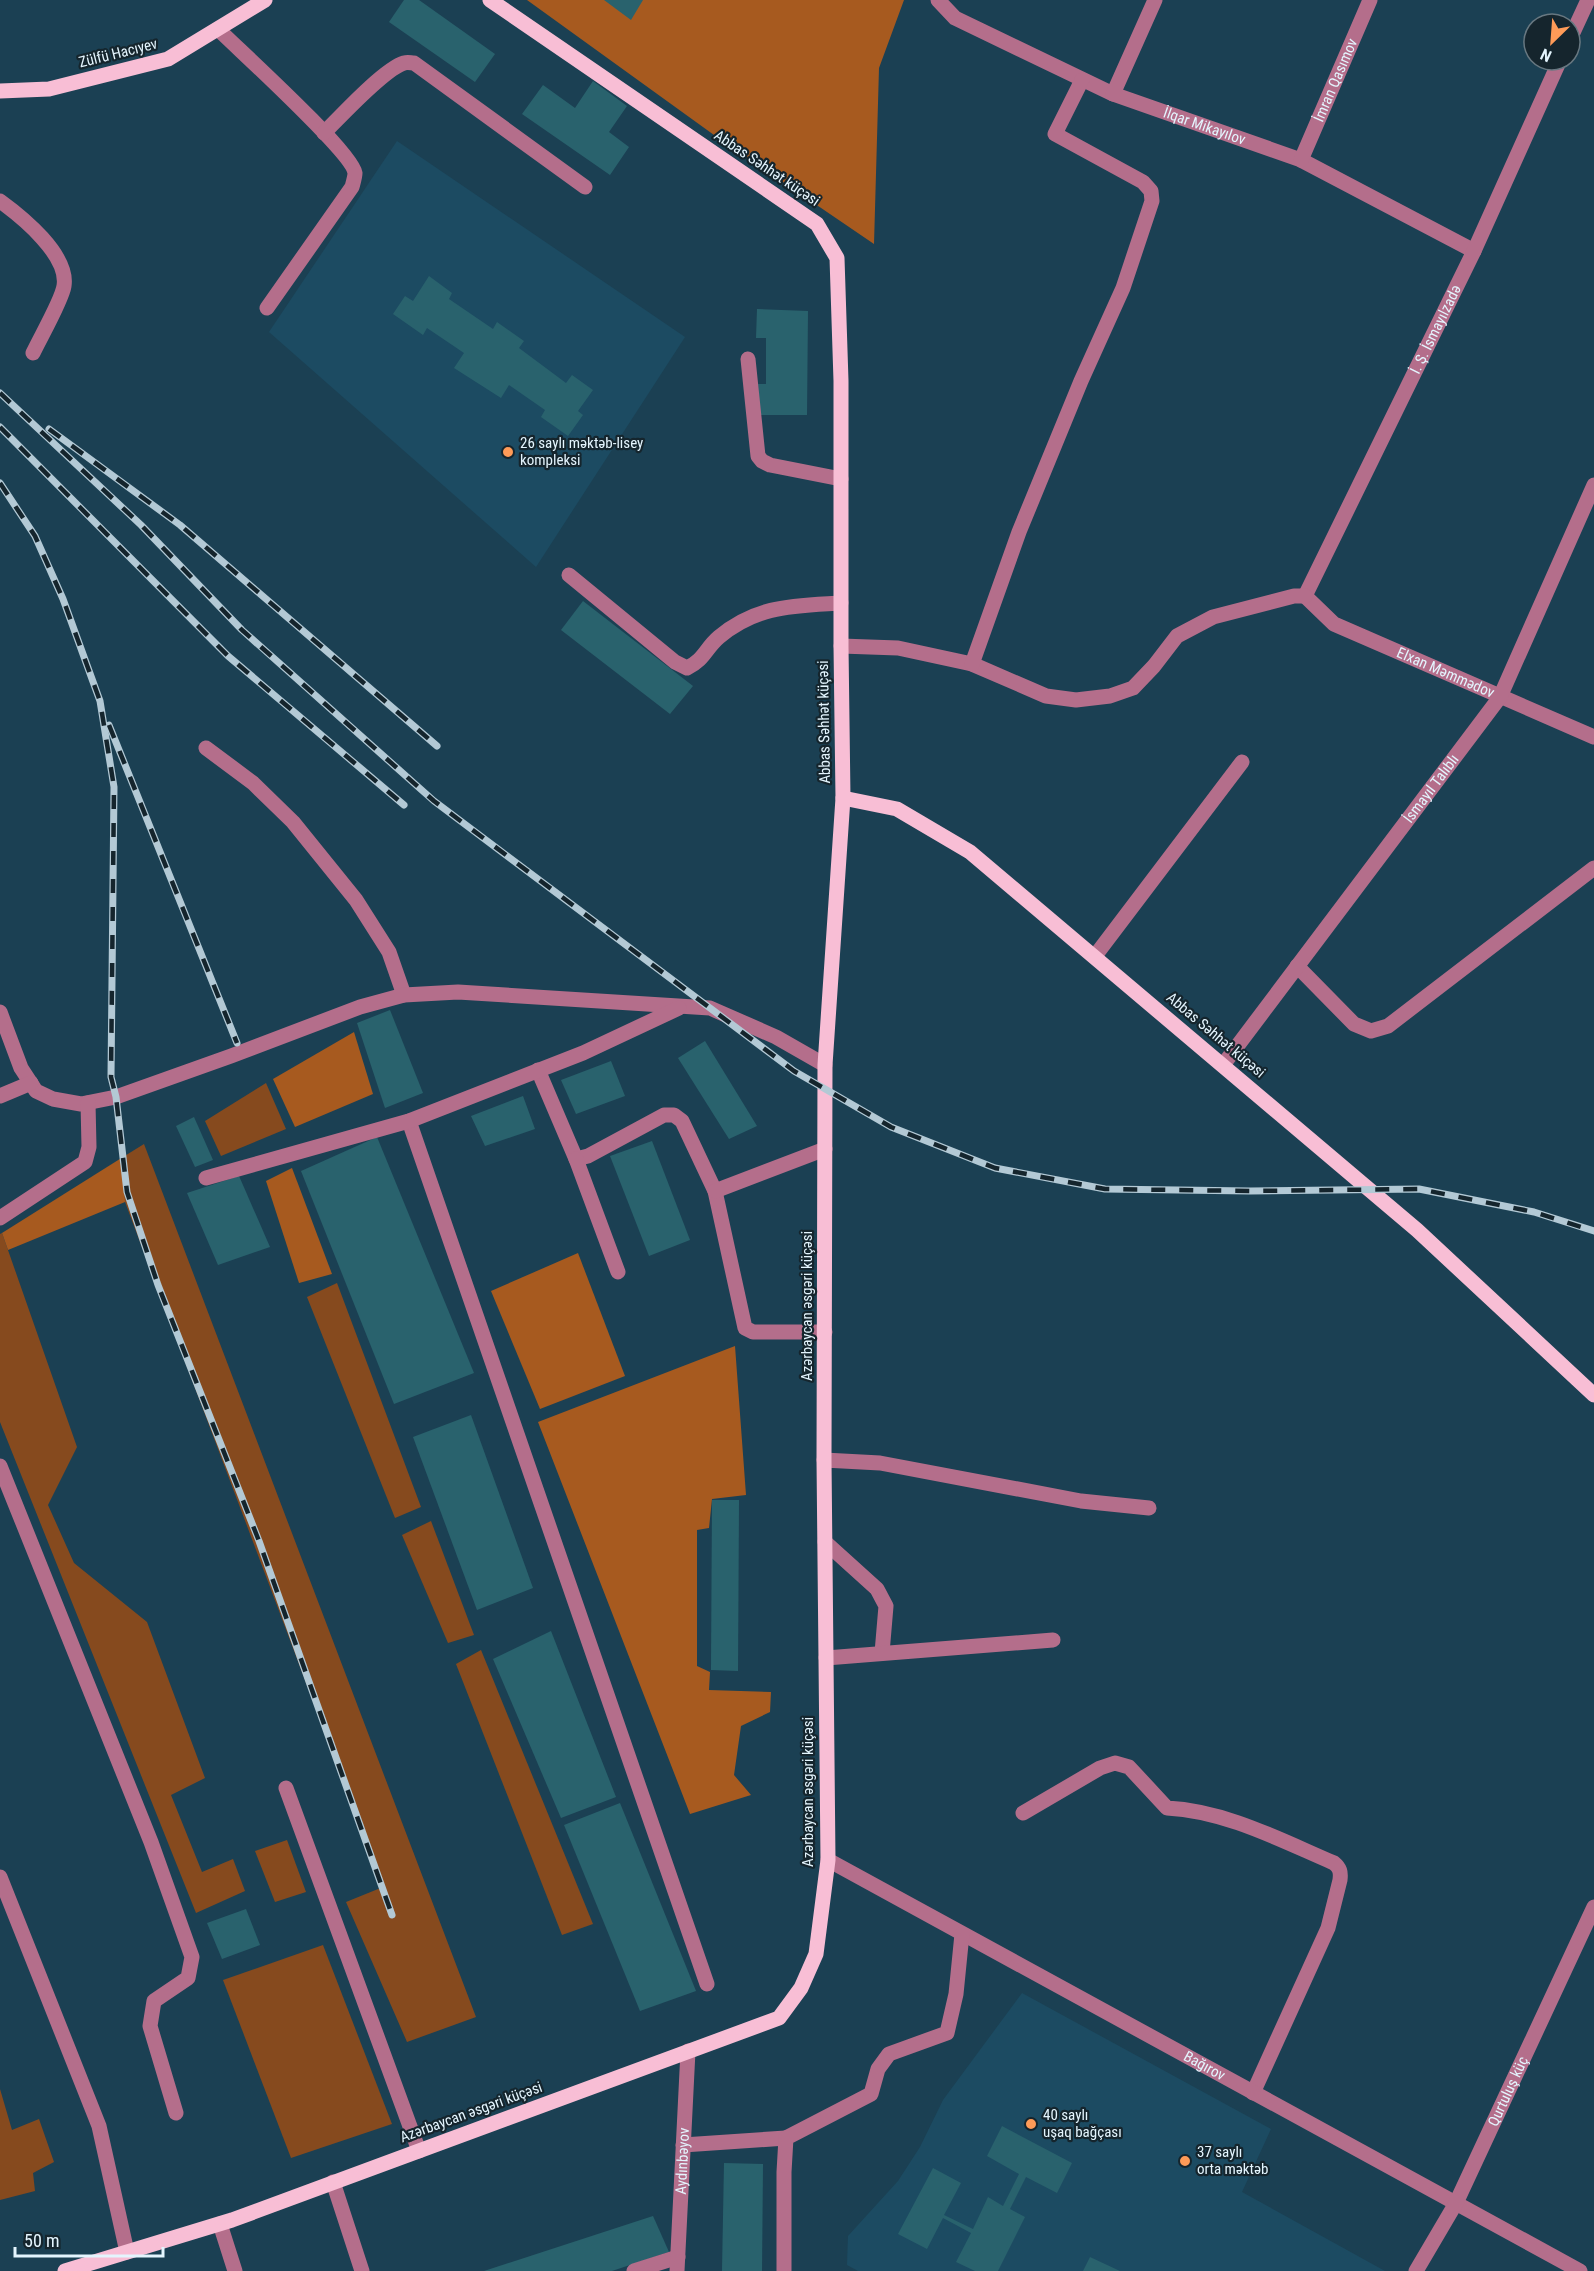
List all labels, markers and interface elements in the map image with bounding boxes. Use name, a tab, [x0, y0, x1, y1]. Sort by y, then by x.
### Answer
north arrow	[1522, 12, 1582, 72]
street label: Zülfü Hacıyev	[77, 34, 160, 71]
street label: İmran Qasımov	[1310, 35, 1362, 125]
text: N	[1537, 44, 1554, 66]
street label: İlqar Mikayılov	[1161, 103, 1248, 149]
street label: Abbas Səhhət küçəsi	[711, 126, 823, 210]
street label: İ. Ş. İsmayılzadə	[1406, 282, 1465, 377]
place label: 26 saylı məktəb-lisey kompleksi	[520, 434, 643, 469]
marker: 26 saylı məktəb-lisey kompleksi	[501, 445, 515, 459]
street label: Elxan Məmmədov	[1394, 643, 1498, 702]
street label: Abbas Səhhət küçəsi	[814, 660, 834, 784]
street label: İsmayıl Talıblı	[1400, 751, 1463, 826]
street label: Abbas Səhhət küçəsi	[1163, 988, 1269, 1082]
street label: Azərbaycan əsgəri küçəsi	[798, 1231, 816, 1381]
street label: Azərbaycan əsgəri küçəsi	[799, 1717, 817, 1867]
street label: Bağırov	[1181, 2047, 1229, 2085]
street label: Qurtuluş küç	[1484, 2054, 1532, 2129]
street label: Azərbaycan əsgəri küçəsi	[397, 2078, 545, 2146]
place label: 40 saylı uşaq bağçası	[1043, 2106, 1122, 2141]
marker: 40 saylı uşaq bağçası	[1024, 2117, 1038, 2131]
street label: Aydınbəyov	[672, 2127, 693, 2195]
place label: 37 saylı orta məktəb	[1197, 2143, 1268, 2178]
marker: 37 saylı orta məktəb	[1178, 2154, 1192, 2168]
scale bar	[15, 2220, 164, 2258]
text: 50 m	[24, 2230, 59, 2251]

